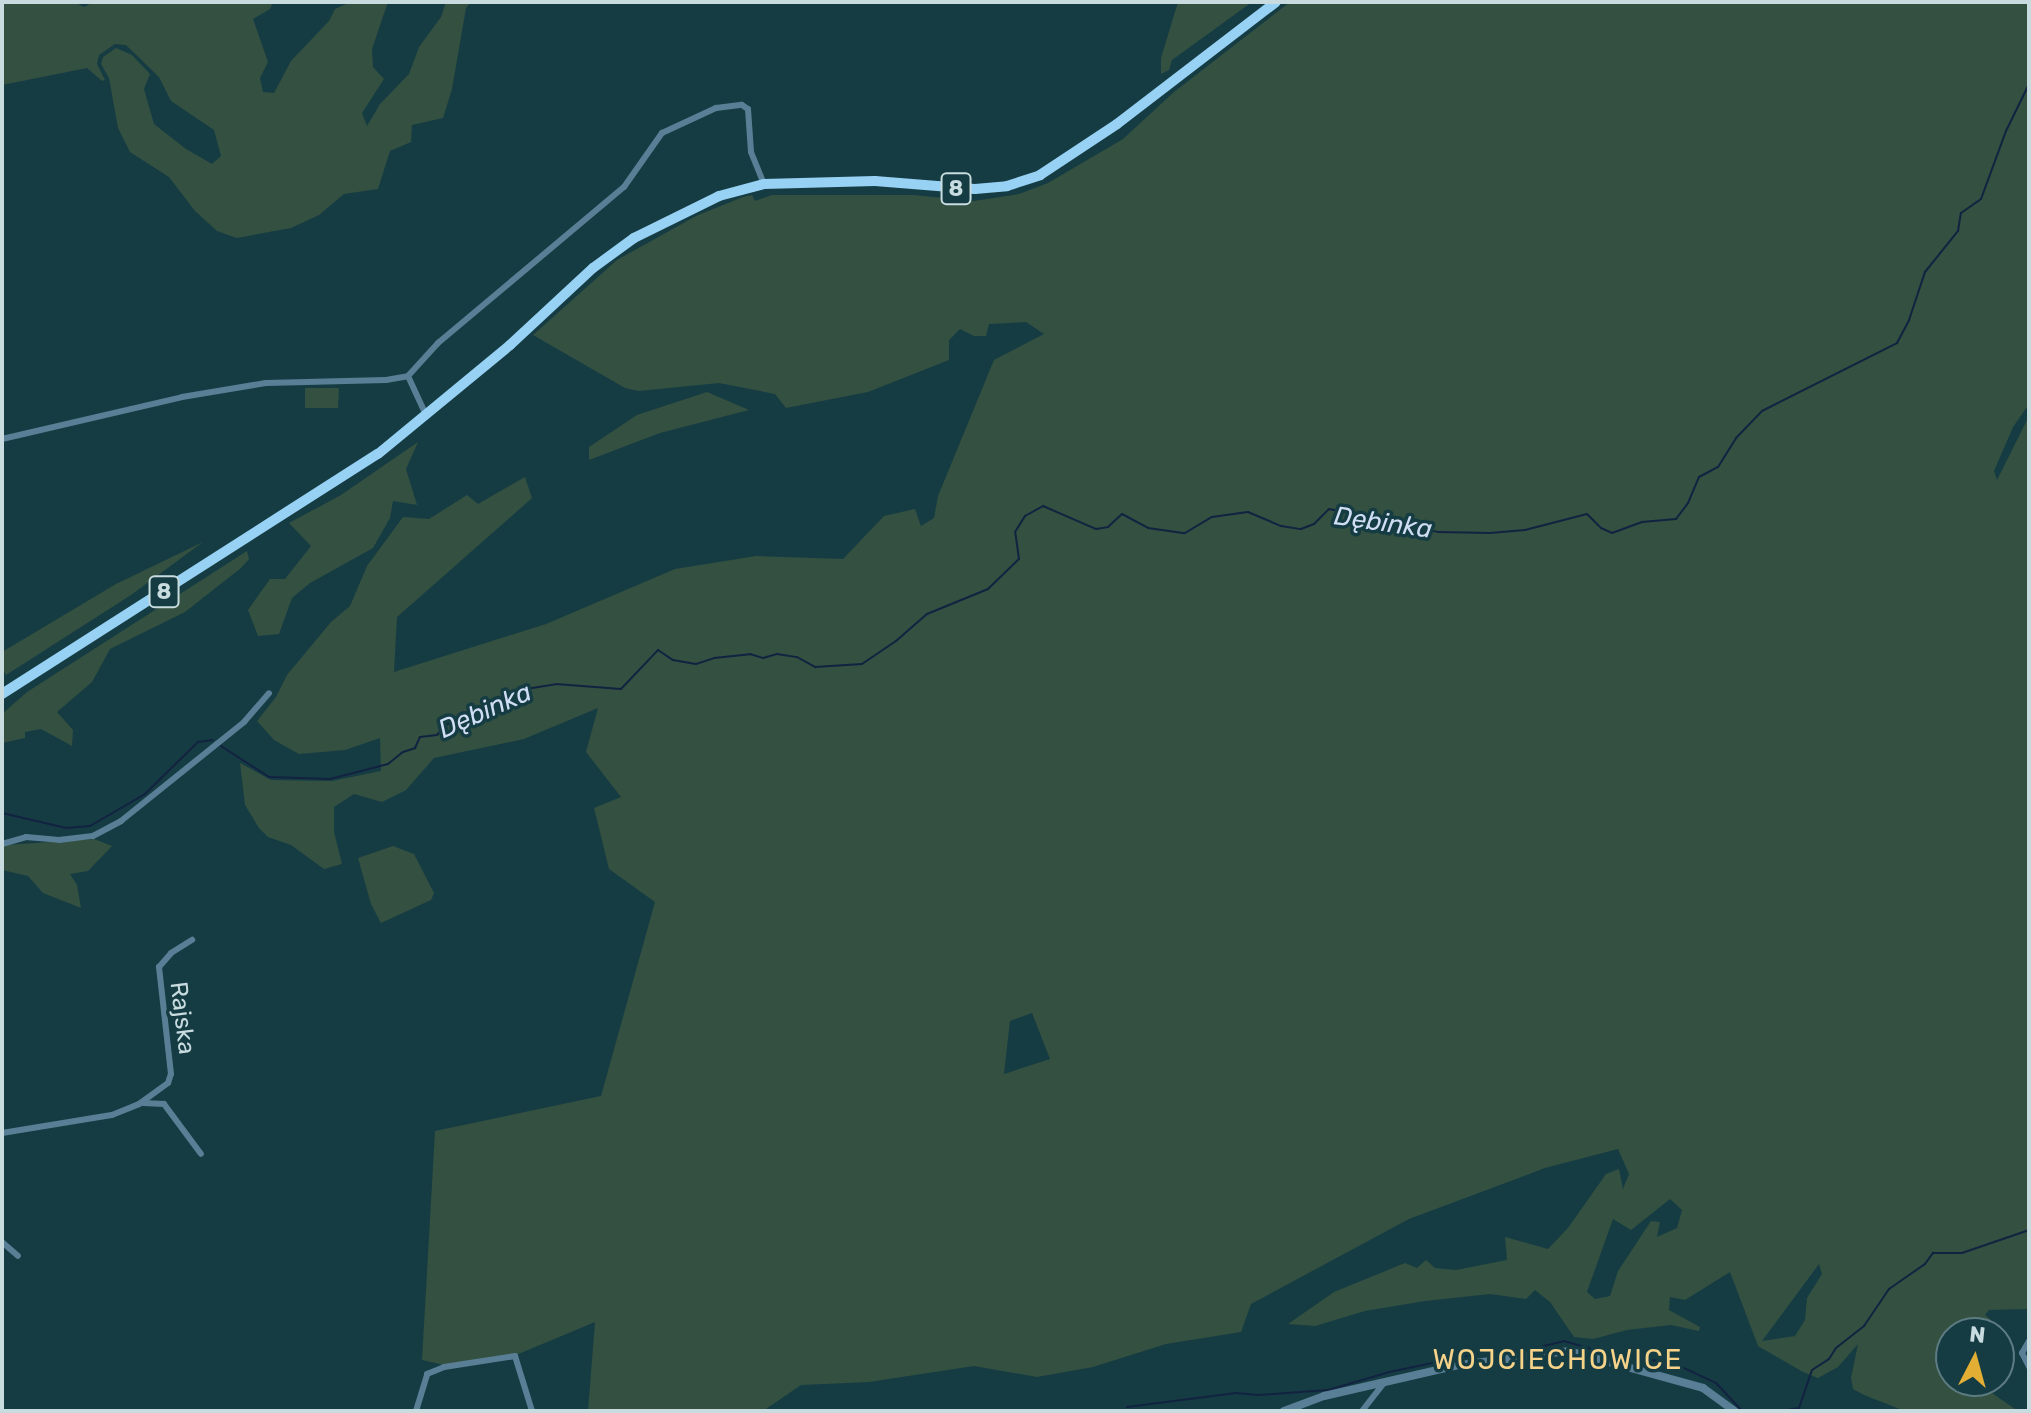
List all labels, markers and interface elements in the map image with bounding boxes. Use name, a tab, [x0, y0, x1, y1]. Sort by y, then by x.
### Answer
road number: 8	[940, 171, 972, 207]
water label: Dębinka	[1332, 501, 1434, 545]
road number: 8	[148, 574, 180, 610]
water label: Dębinka	[434, 677, 536, 745]
street label: Rajska	[163, 980, 201, 1056]
north arrow	[1935, 1317, 2015, 1397]
text: N	[1968, 1320, 1987, 1349]
district label: WOJCIECHOWICE	[1432, 1343, 1684, 1377]

